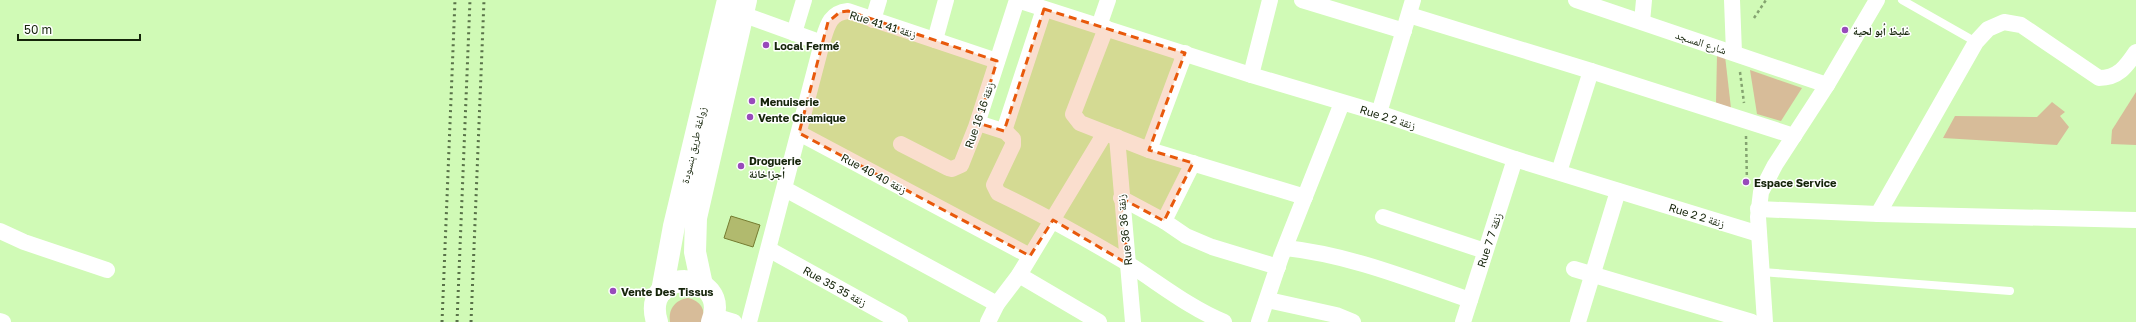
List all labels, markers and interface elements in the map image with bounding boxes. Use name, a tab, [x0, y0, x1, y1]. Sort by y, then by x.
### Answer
street label: Rue 41 زنقة 41	[848, 8, 918, 40]
scale bar	[18, 16, 140, 42]
text: 50 m	[24, 22, 52, 37]
place label: غليظ أبو لحية	[1853, 23, 1911, 38]
marker: غليظ أبو لحية	[1840, 25, 1850, 35]
street label: شارع المسجد	[1673, 28, 1728, 57]
place label: Local Fermé	[774, 39, 840, 52]
marker: Local Fermé	[761, 40, 771, 50]
street label: Rue 16 زنقة 16	[962, 80, 996, 150]
place label: Menuiserie	[760, 95, 819, 108]
marker: Menuiserie	[747, 96, 757, 106]
street label: Rue 2 زنقة 2	[1358, 102, 1418, 132]
street label: زواغة طريق بنسودة	[678, 105, 709, 185]
place label: Vente Ciramique	[758, 111, 846, 124]
marker: Vente Ciramique	[745, 112, 755, 122]
street label: Rue 40 زنقة 40	[839, 150, 909, 196]
place label: Droguerie أجزاخانة	[749, 154, 802, 181]
marker: Droguerie أجزاخانة	[736, 161, 746, 171]
place label: Espace Service	[1754, 176, 1837, 189]
marker: Espace Service	[1741, 177, 1751, 187]
street label: Rue 36 زنقة 36	[1114, 194, 1134, 266]
street label: Rue 2 زنقة 2	[1667, 200, 1727, 230]
street label: Rue 7 زنقة 7	[1474, 211, 1504, 269]
street label: Rue 35 زنقة 35	[801, 263, 869, 309]
place label: Vente Des Tissus	[621, 285, 713, 298]
marker: Vente Des Tissus	[608, 286, 618, 296]

